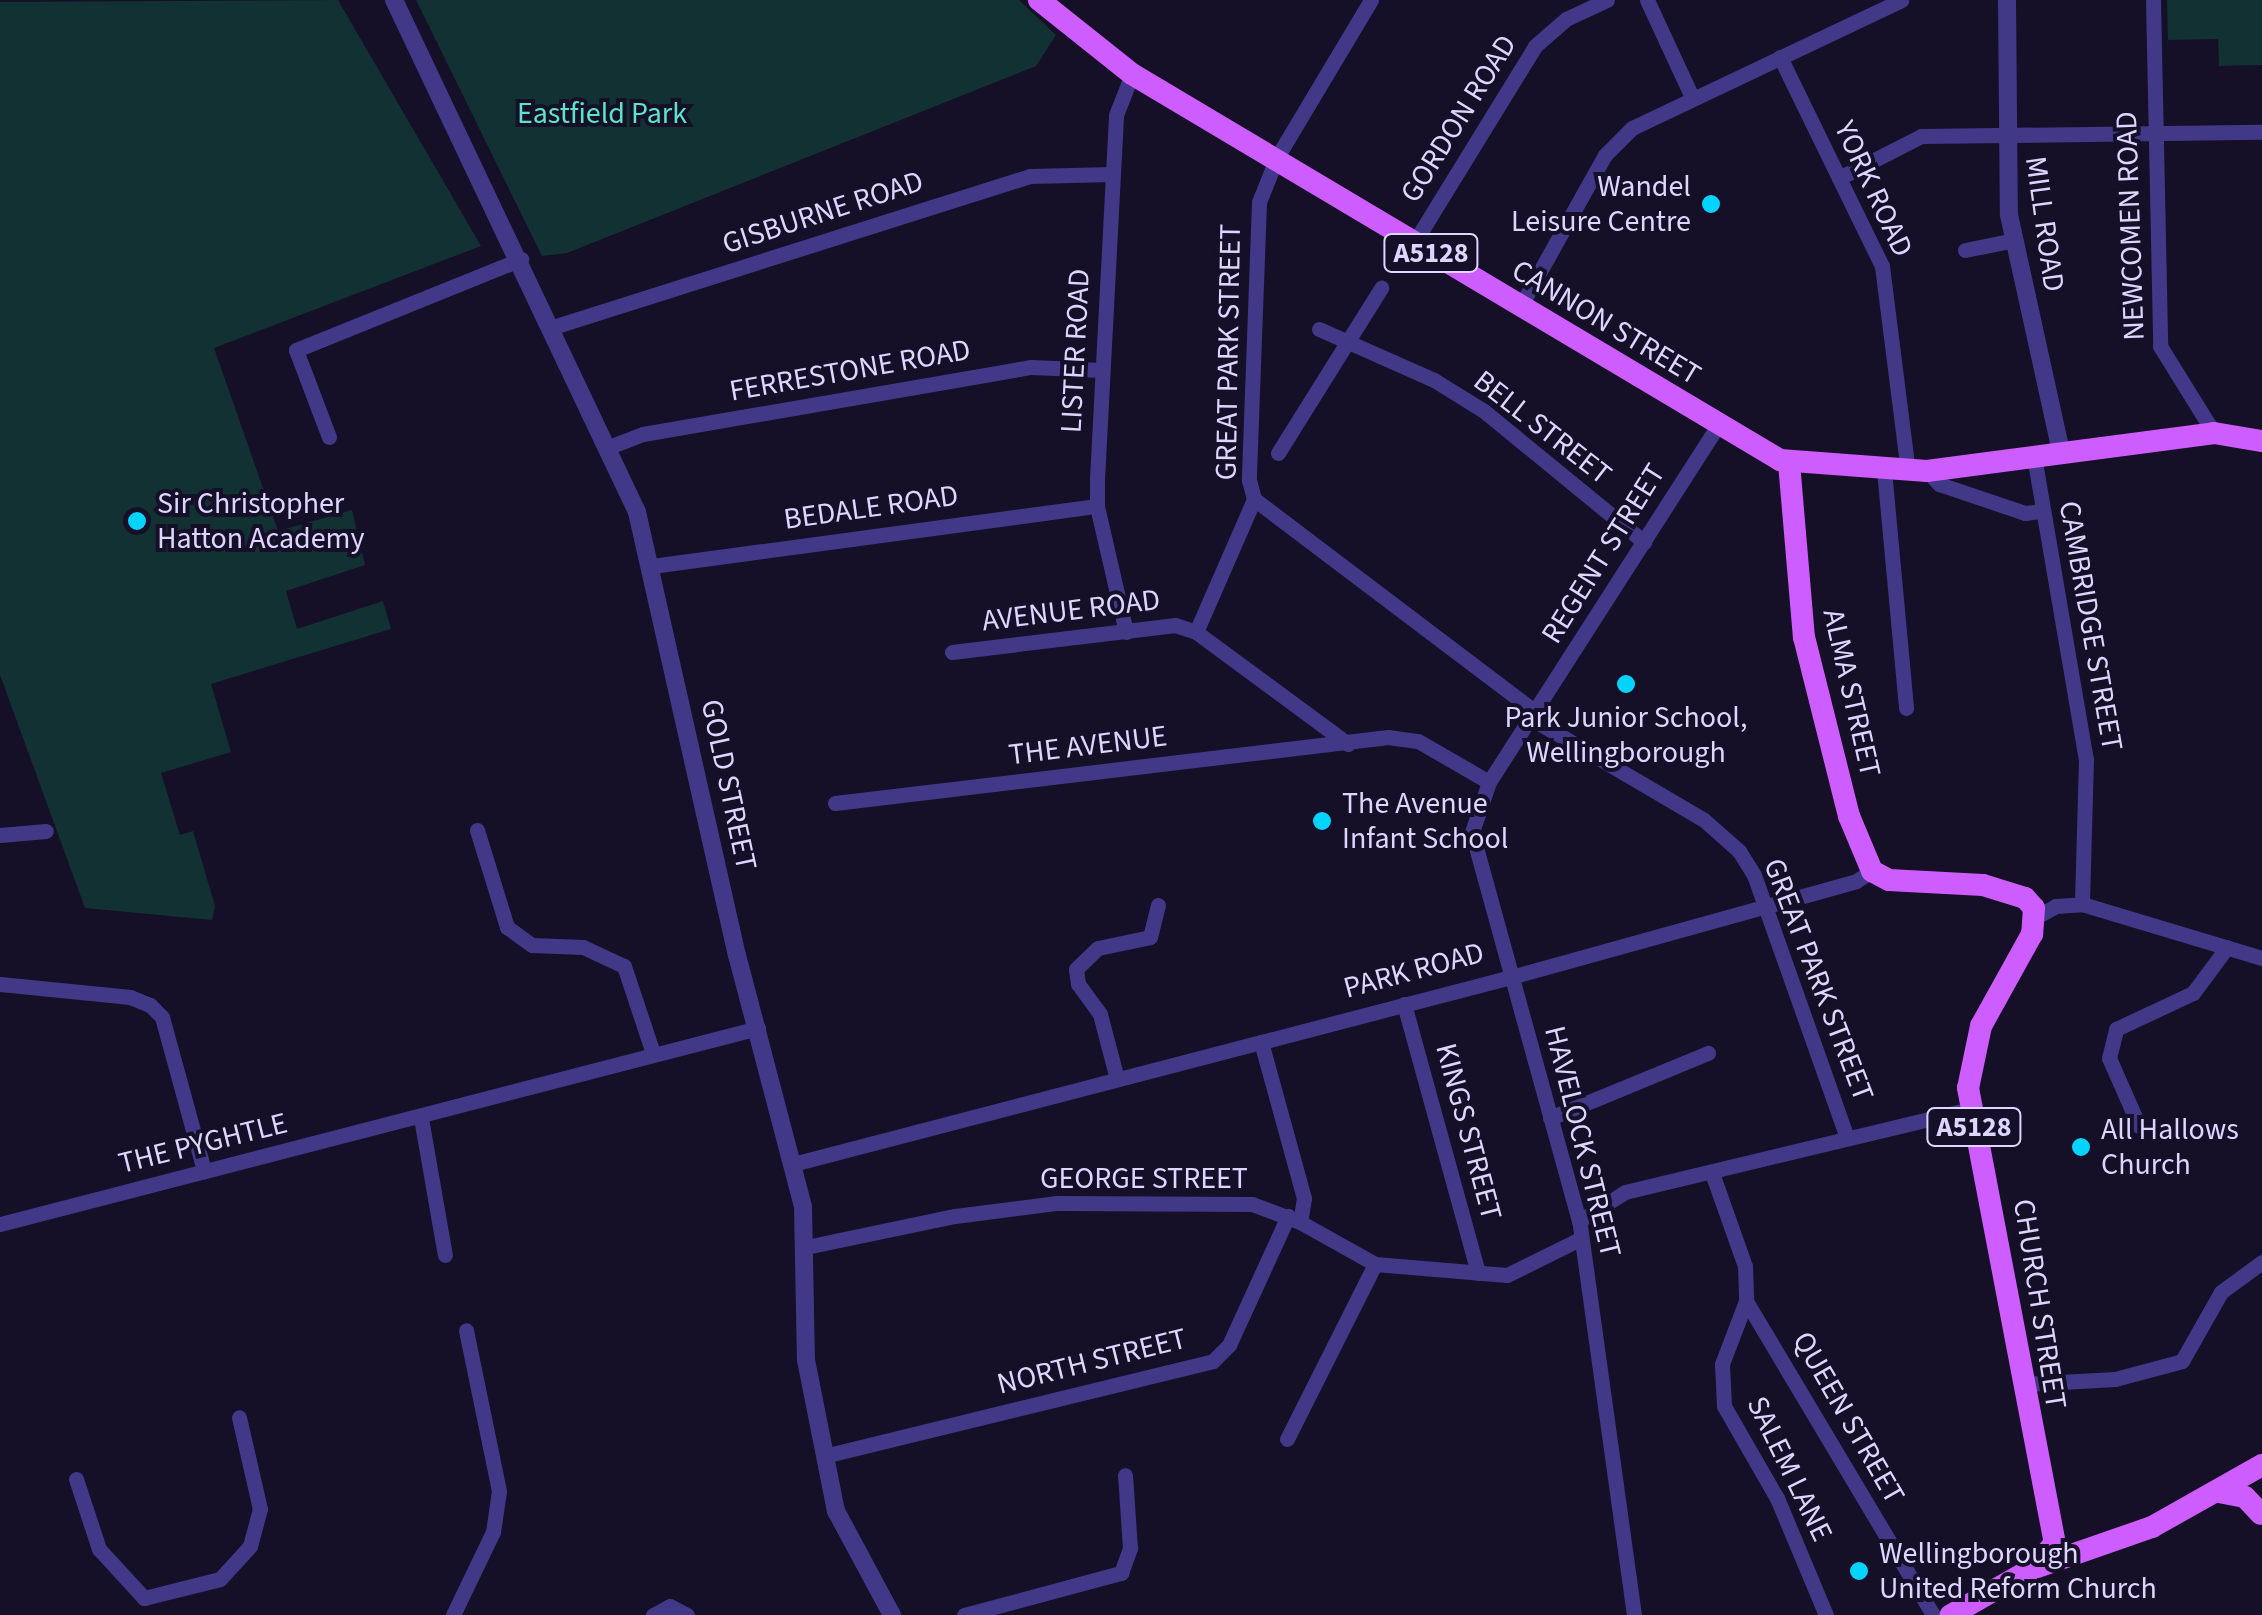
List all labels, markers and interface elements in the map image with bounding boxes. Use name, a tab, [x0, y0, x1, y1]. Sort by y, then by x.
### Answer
street label: GORDON ROAD	[1393, 29, 1525, 209]
park label: Eastfield Park	[517, 96, 687, 132]
street label: NEWCOMEN ROAD	[2109, 111, 2153, 341]
street label: YORK ROAD	[1826, 115, 1920, 263]
street label: MILL ROAD	[2017, 154, 2071, 294]
street label: GISBURNE ROAD	[718, 164, 928, 262]
place label: Wandel Leisure Centre	[1511, 169, 1691, 240]
marker: Wandel Leisure Centre	[1700, 193, 1722, 215]
street label: GREAT PARK STREET	[1209, 223, 1249, 481]
road number: A5128	[1381, 230, 1481, 276]
street label: CANNON STREET	[1505, 253, 1707, 393]
street label: LISTER ROAD	[1054, 268, 1098, 434]
street label: FERRESTONE ROAD	[727, 332, 973, 410]
street label: BELL STREET	[1466, 363, 1618, 493]
street label: REGENT STREET	[1534, 458, 1674, 650]
street label: BEDALE ROAD	[781, 478, 961, 538]
place label: Sir Christopher Hatton Academy	[157, 486, 364, 556]
street label: CAMBRIDGE STREET	[2050, 498, 2130, 754]
marker: Sir Christopher Hatton Academy	[126, 510, 148, 532]
street label: AVENUE ROAD	[980, 582, 1162, 640]
street label: ALMA STREET	[1814, 606, 1888, 780]
marker: Park Junior School, Wellingborough	[1615, 673, 1637, 695]
street label: GOLD STREET	[692, 696, 764, 874]
place label: Park Junior School, Wellingborough	[1505, 700, 1747, 770]
street label: THE AVENUE	[1007, 718, 1169, 774]
place label: The Avenue Infant School	[1342, 786, 1508, 856]
marker: The Avenue Infant School	[1311, 810, 1333, 832]
street label: GREAT PARK STREET	[1755, 854, 1881, 1106]
street label: PARK ROAD	[1340, 935, 1488, 1007]
street label: HAVELOCK STREET	[1536, 1023, 1628, 1261]
street label: KINGS STREET	[1427, 1040, 1509, 1224]
road number: A5128	[1924, 1104, 2024, 1150]
street label: THE PYGHTLE	[115, 1106, 291, 1182]
place label: All Hallows Church	[2101, 1112, 2239, 1182]
marker: All Hallows Church	[2070, 1136, 2092, 1158]
street label: GEORGE STREET	[1040, 1161, 1248, 1197]
street label: CHURCH STREET	[2005, 1196, 2073, 1412]
street label: NORTH STREET	[994, 1321, 1190, 1403]
street label: QUEEN STREET	[1784, 1326, 1912, 1510]
street label: SALEM LANE	[1738, 1391, 1840, 1547]
place label: Wellingborough United Reform Church	[1879, 1536, 2157, 1606]
marker: Wellingborough United Reform Church	[1848, 1560, 1870, 1582]

